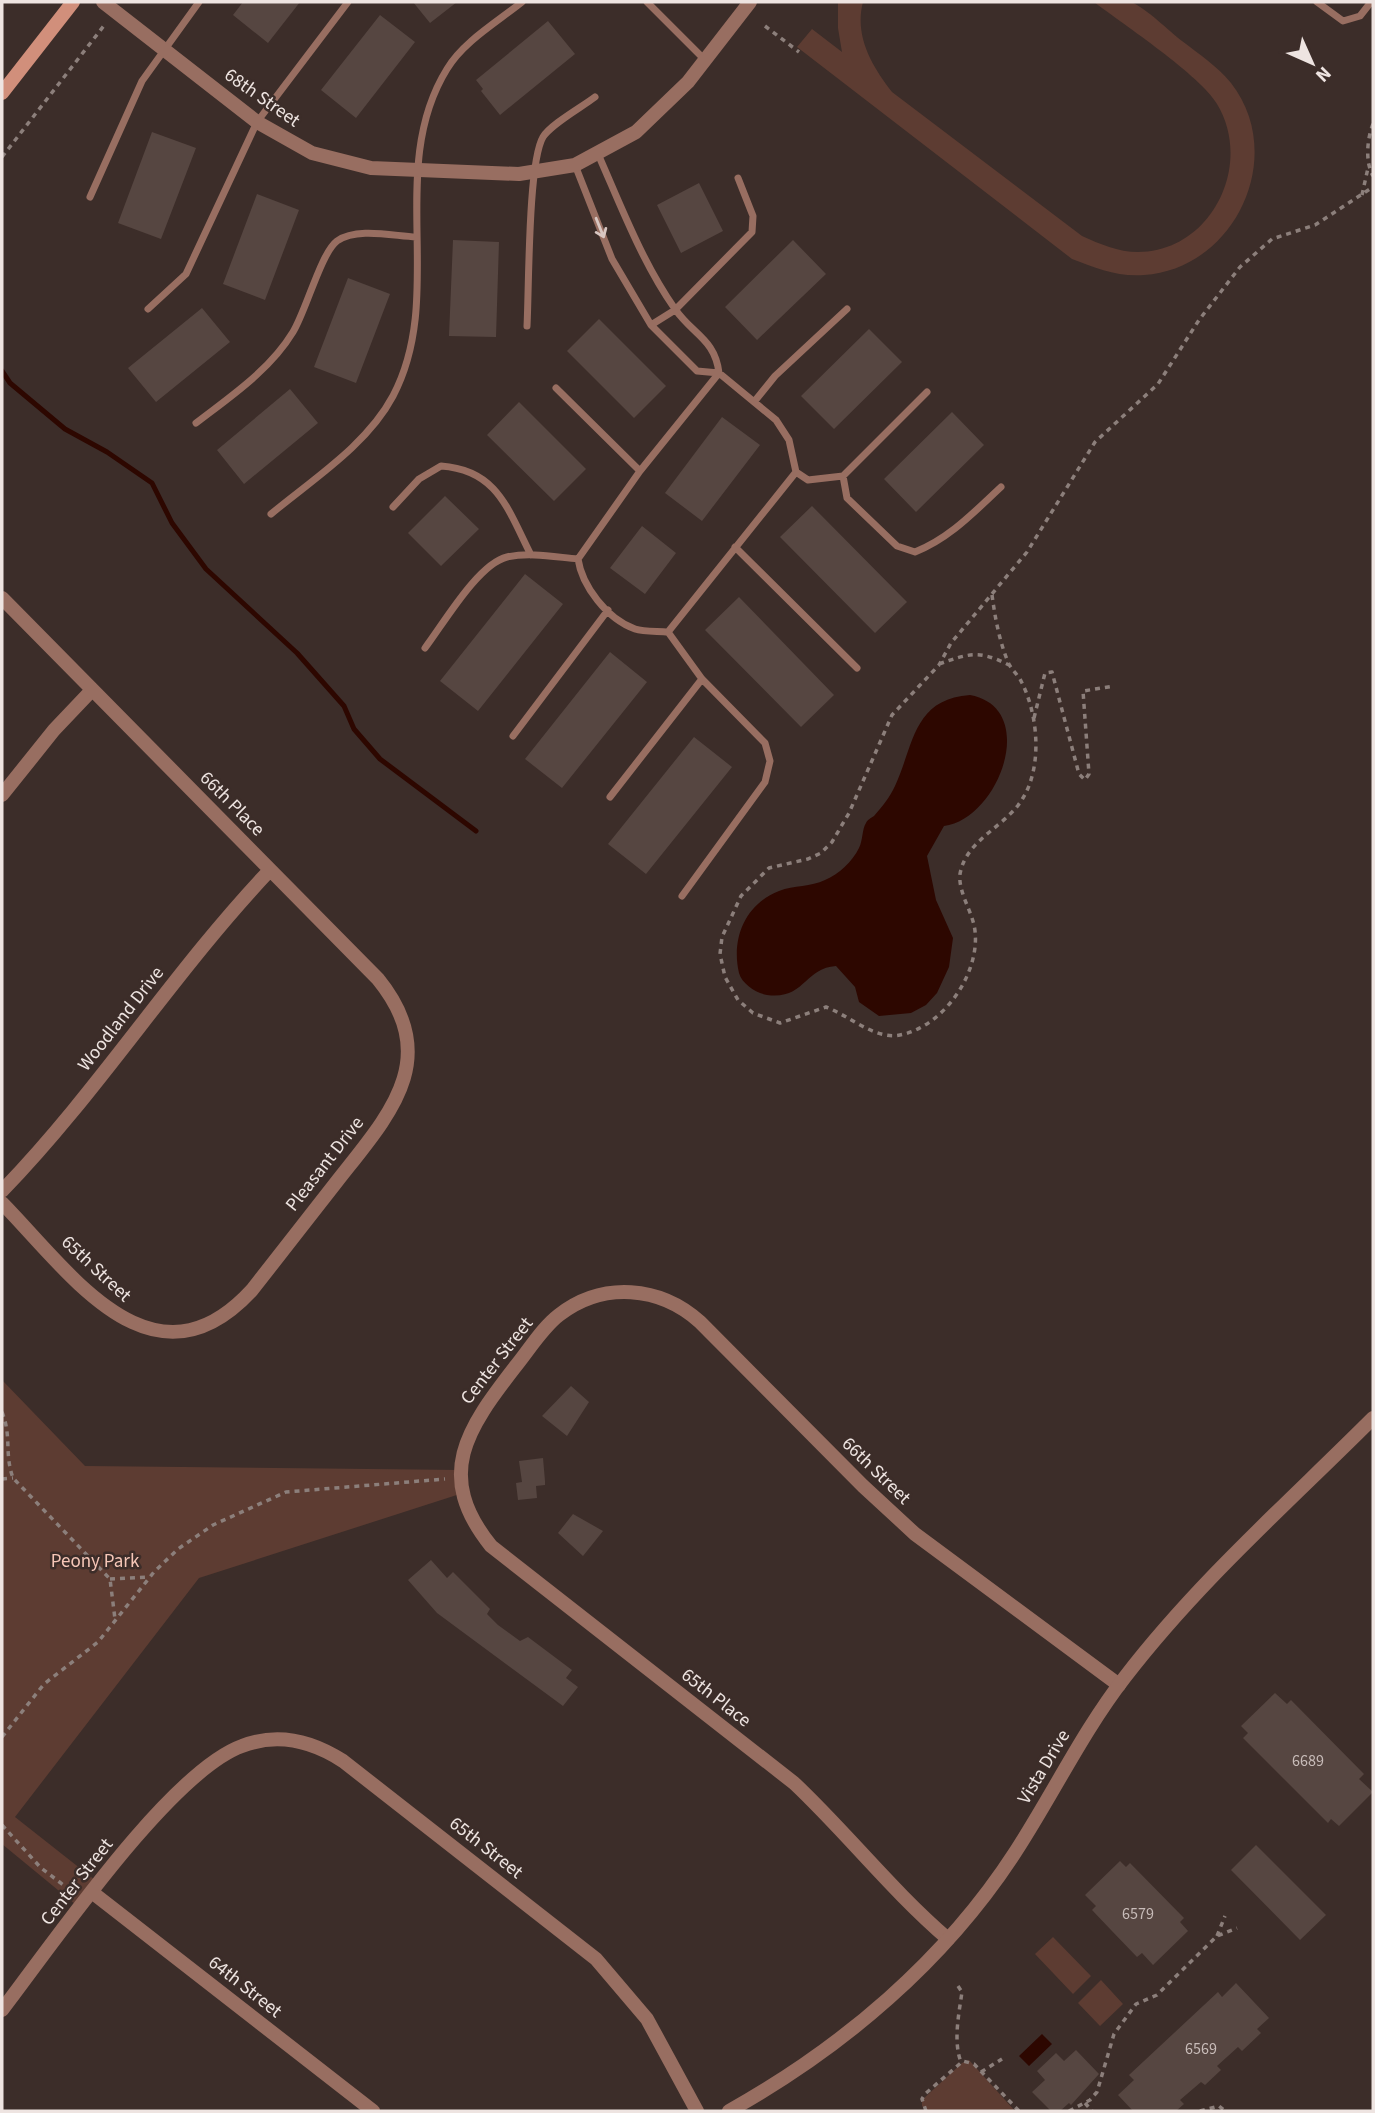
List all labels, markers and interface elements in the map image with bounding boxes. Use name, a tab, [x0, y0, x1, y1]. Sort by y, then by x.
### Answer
north arrow	[1277, 28, 1347, 98]
text: N	[1309, 60, 1337, 88]
street label: 68th Street	[219, 62, 306, 134]
one-way arrow	[595, 217, 608, 239]
street label: 66th Place	[193, 765, 271, 843]
street label: Woodland Drive	[71, 961, 171, 1077]
street label: Pleasant Drive	[279, 1111, 371, 1217]
street label: 65th Street	[55, 1229, 137, 1309]
street label: Center Street	[454, 1311, 540, 1410]
street label: 66th Street	[835, 1431, 917, 1511]
park label: Peony Park	[51, 1548, 140, 1575]
street label: 65th Place	[675, 1662, 757, 1734]
street label: Vista Drive	[1011, 1725, 1077, 1809]
house number: 6689	[1292, 1750, 1324, 1772]
street label: 65th Street	[443, 1811, 529, 1886]
street label: Center Street	[34, 1832, 120, 1931]
house number: 6579	[1122, 1903, 1154, 1925]
street label: 64th Street	[202, 1950, 288, 2025]
house number: 6569	[1185, 2038, 1217, 2060]

